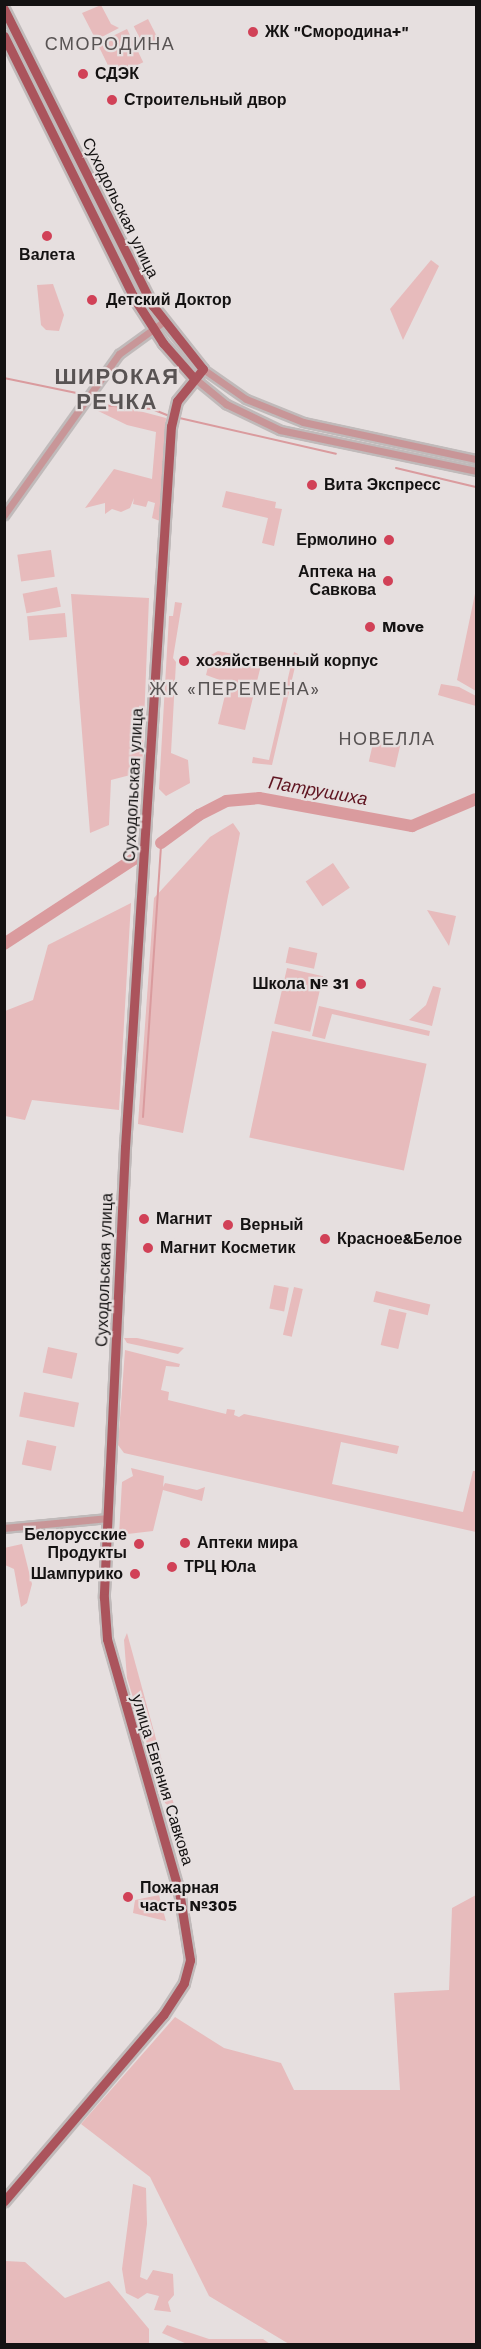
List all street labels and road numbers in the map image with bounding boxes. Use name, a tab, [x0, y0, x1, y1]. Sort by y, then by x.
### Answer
street label: Суходольская улица	[78, 135, 162, 281]
street label: Суходольская улица	[120, 708, 148, 862]
street label: Суходольская улица	[93, 1193, 117, 1347]
street label: улица Евгения Савкова	[127, 1692, 197, 1868]

